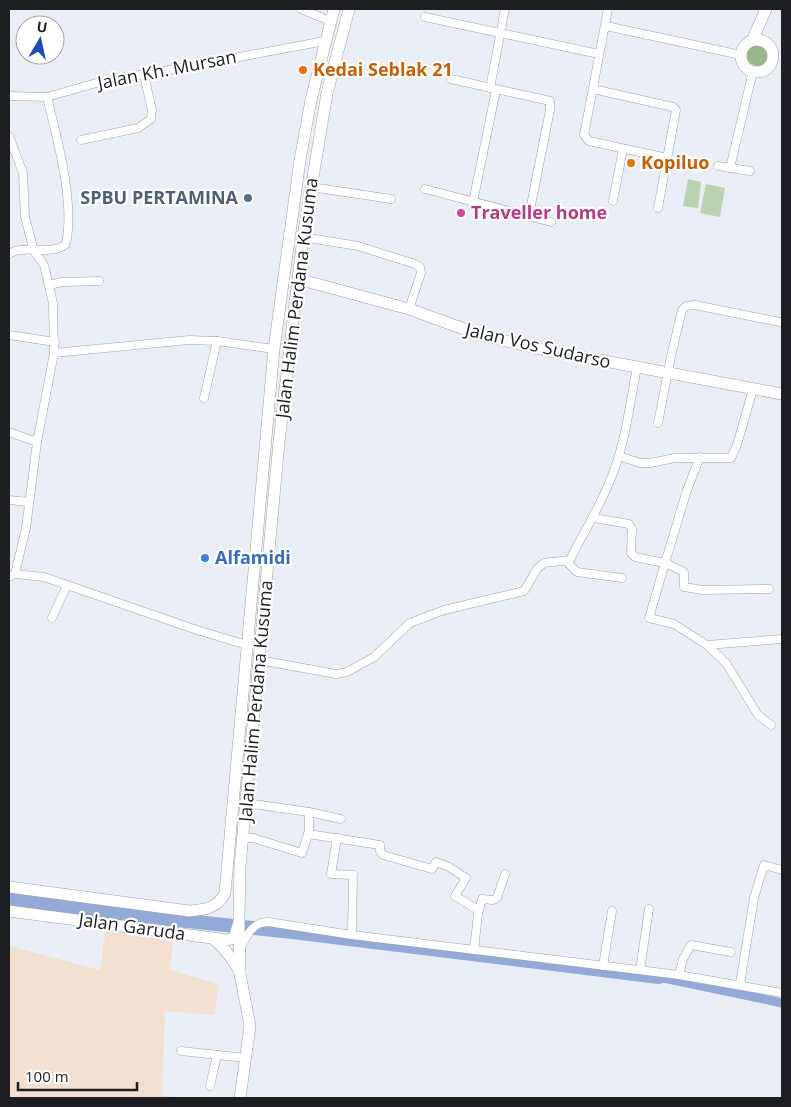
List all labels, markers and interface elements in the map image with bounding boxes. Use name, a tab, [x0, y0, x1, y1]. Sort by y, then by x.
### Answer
north arrow	[15, 15, 65, 65]
text: U	[35, 16, 49, 37]
street label: Jalan Kh. Mursan	[93, 44, 238, 95]
place label: Kedai Seblak 21	[313, 57, 453, 81]
marker: Kedai Seblak 21	[297, 64, 309, 76]
place label: Kopiluo	[641, 150, 709, 174]
marker: Kopiluo	[625, 157, 637, 169]
street label: Jalan Halim Perdana Kusuma	[269, 176, 323, 422]
place label: SPBU PERTAMINA	[80, 185, 239, 209]
marker: SPBU PERTAMINA	[242, 192, 254, 204]
place label: Traveller home	[471, 200, 607, 224]
marker: Traveller home	[455, 207, 467, 219]
street label: Jalan Vos Sudarso	[461, 316, 613, 373]
place label: Alfamidi	[215, 545, 291, 569]
marker: Alfamidi	[199, 552, 211, 564]
street label: Jalan Halim Perdana Kusuma	[232, 579, 278, 825]
street label: Jalan Garuda	[75, 906, 187, 945]
scale bar	[18, 1060, 136, 1092]
text: 100 m	[25, 1066, 69, 1086]

